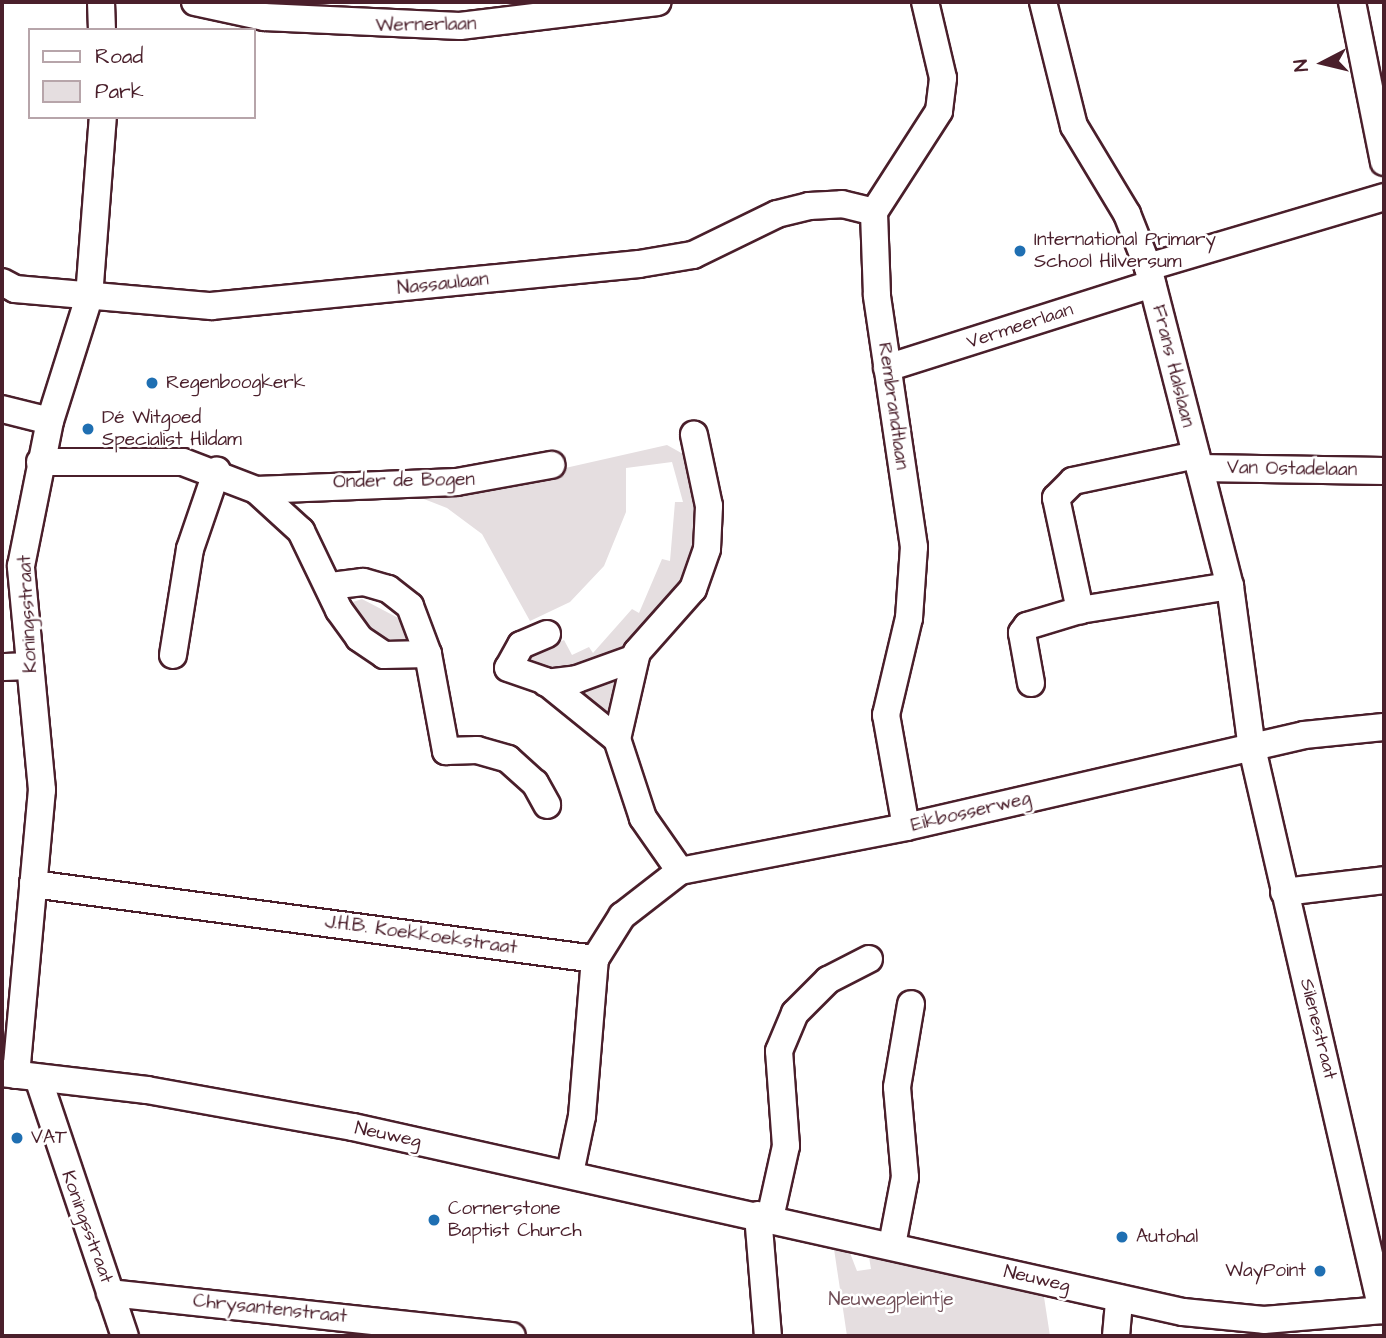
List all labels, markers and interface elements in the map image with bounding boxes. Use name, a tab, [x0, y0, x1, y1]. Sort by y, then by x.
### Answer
street label: Wernerlaan	[375, 13, 477, 37]
legend	[28, 28, 256, 119]
north arrow	[1288, 28, 1358, 98]
text: Road	[95, 42, 143, 71]
text: N	[1288, 58, 1316, 73]
text: Park	[95, 77, 144, 106]
place label: International Primary School Hilversum	[1034, 229, 1216, 273]
marker: International Primary School Hilversum	[1012, 243, 1028, 259]
street label: Nassaulaan	[396, 268, 490, 300]
street label: Vermeerlaan	[964, 298, 1076, 354]
street label: Frans Halslaan	[1147, 302, 1199, 430]
street label: Rembrandtlaan	[873, 341, 913, 471]
place label: Regenboogkerk	[166, 372, 305, 394]
marker: Regenboogkerk	[144, 375, 160, 391]
place label: Dé Witgoed Specialist Hildam	[102, 407, 242, 451]
marker: Dé Witgoed Specialist Hildam	[80, 421, 96, 437]
street label: Van Ostadelaan	[1227, 456, 1357, 482]
street label: Onder de Bogen	[333, 468, 475, 494]
street label: Koningsstraat	[14, 554, 42, 674]
street label: Eikbosserweg	[909, 787, 1033, 837]
street label: J.H.B. Koekkoekstraat	[323, 910, 519, 960]
street label: Silenestraat	[1294, 976, 1342, 1082]
street label: Neuweg	[353, 1117, 423, 1153]
place label: VAT	[31, 1127, 67, 1149]
marker: VAT	[9, 1130, 25, 1146]
street label: Koningsstraat	[56, 1168, 118, 1286]
place label: Cornerstone Baptist Church	[448, 1198, 582, 1242]
marker: Cornerstone Baptist Church	[426, 1212, 442, 1228]
place label: Autohal	[1136, 1226, 1198, 1248]
marker: Autohal	[1114, 1229, 1130, 1245]
street label: Neuweg	[1002, 1260, 1072, 1298]
place label: WayPoint	[1225, 1260, 1306, 1282]
marker: WayPoint	[1312, 1263, 1328, 1279]
park label: Neuwegpleintje	[829, 1289, 953, 1311]
street label: Chrysantenstraat	[192, 1290, 348, 1328]

